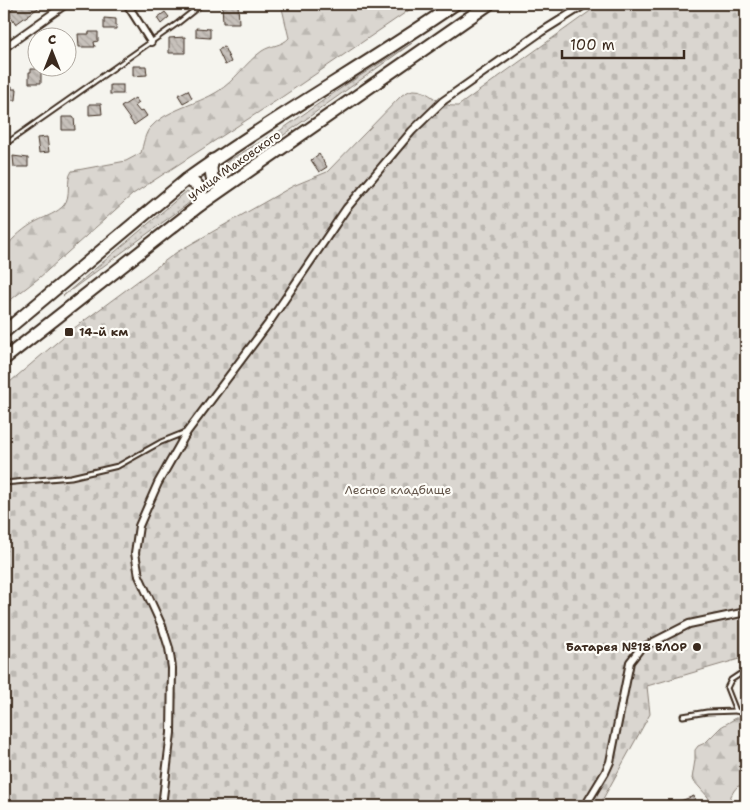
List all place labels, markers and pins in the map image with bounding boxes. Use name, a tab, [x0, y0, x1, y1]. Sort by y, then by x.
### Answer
place label: 14-й км	[79, 324, 128, 340]
marker: 14-й км	[63, 326, 75, 338]
place label: Батарея №18 ВЛОР	[566, 639, 687, 655]
marker: Батарея №18 ВЛОР	[691, 641, 703, 653]

